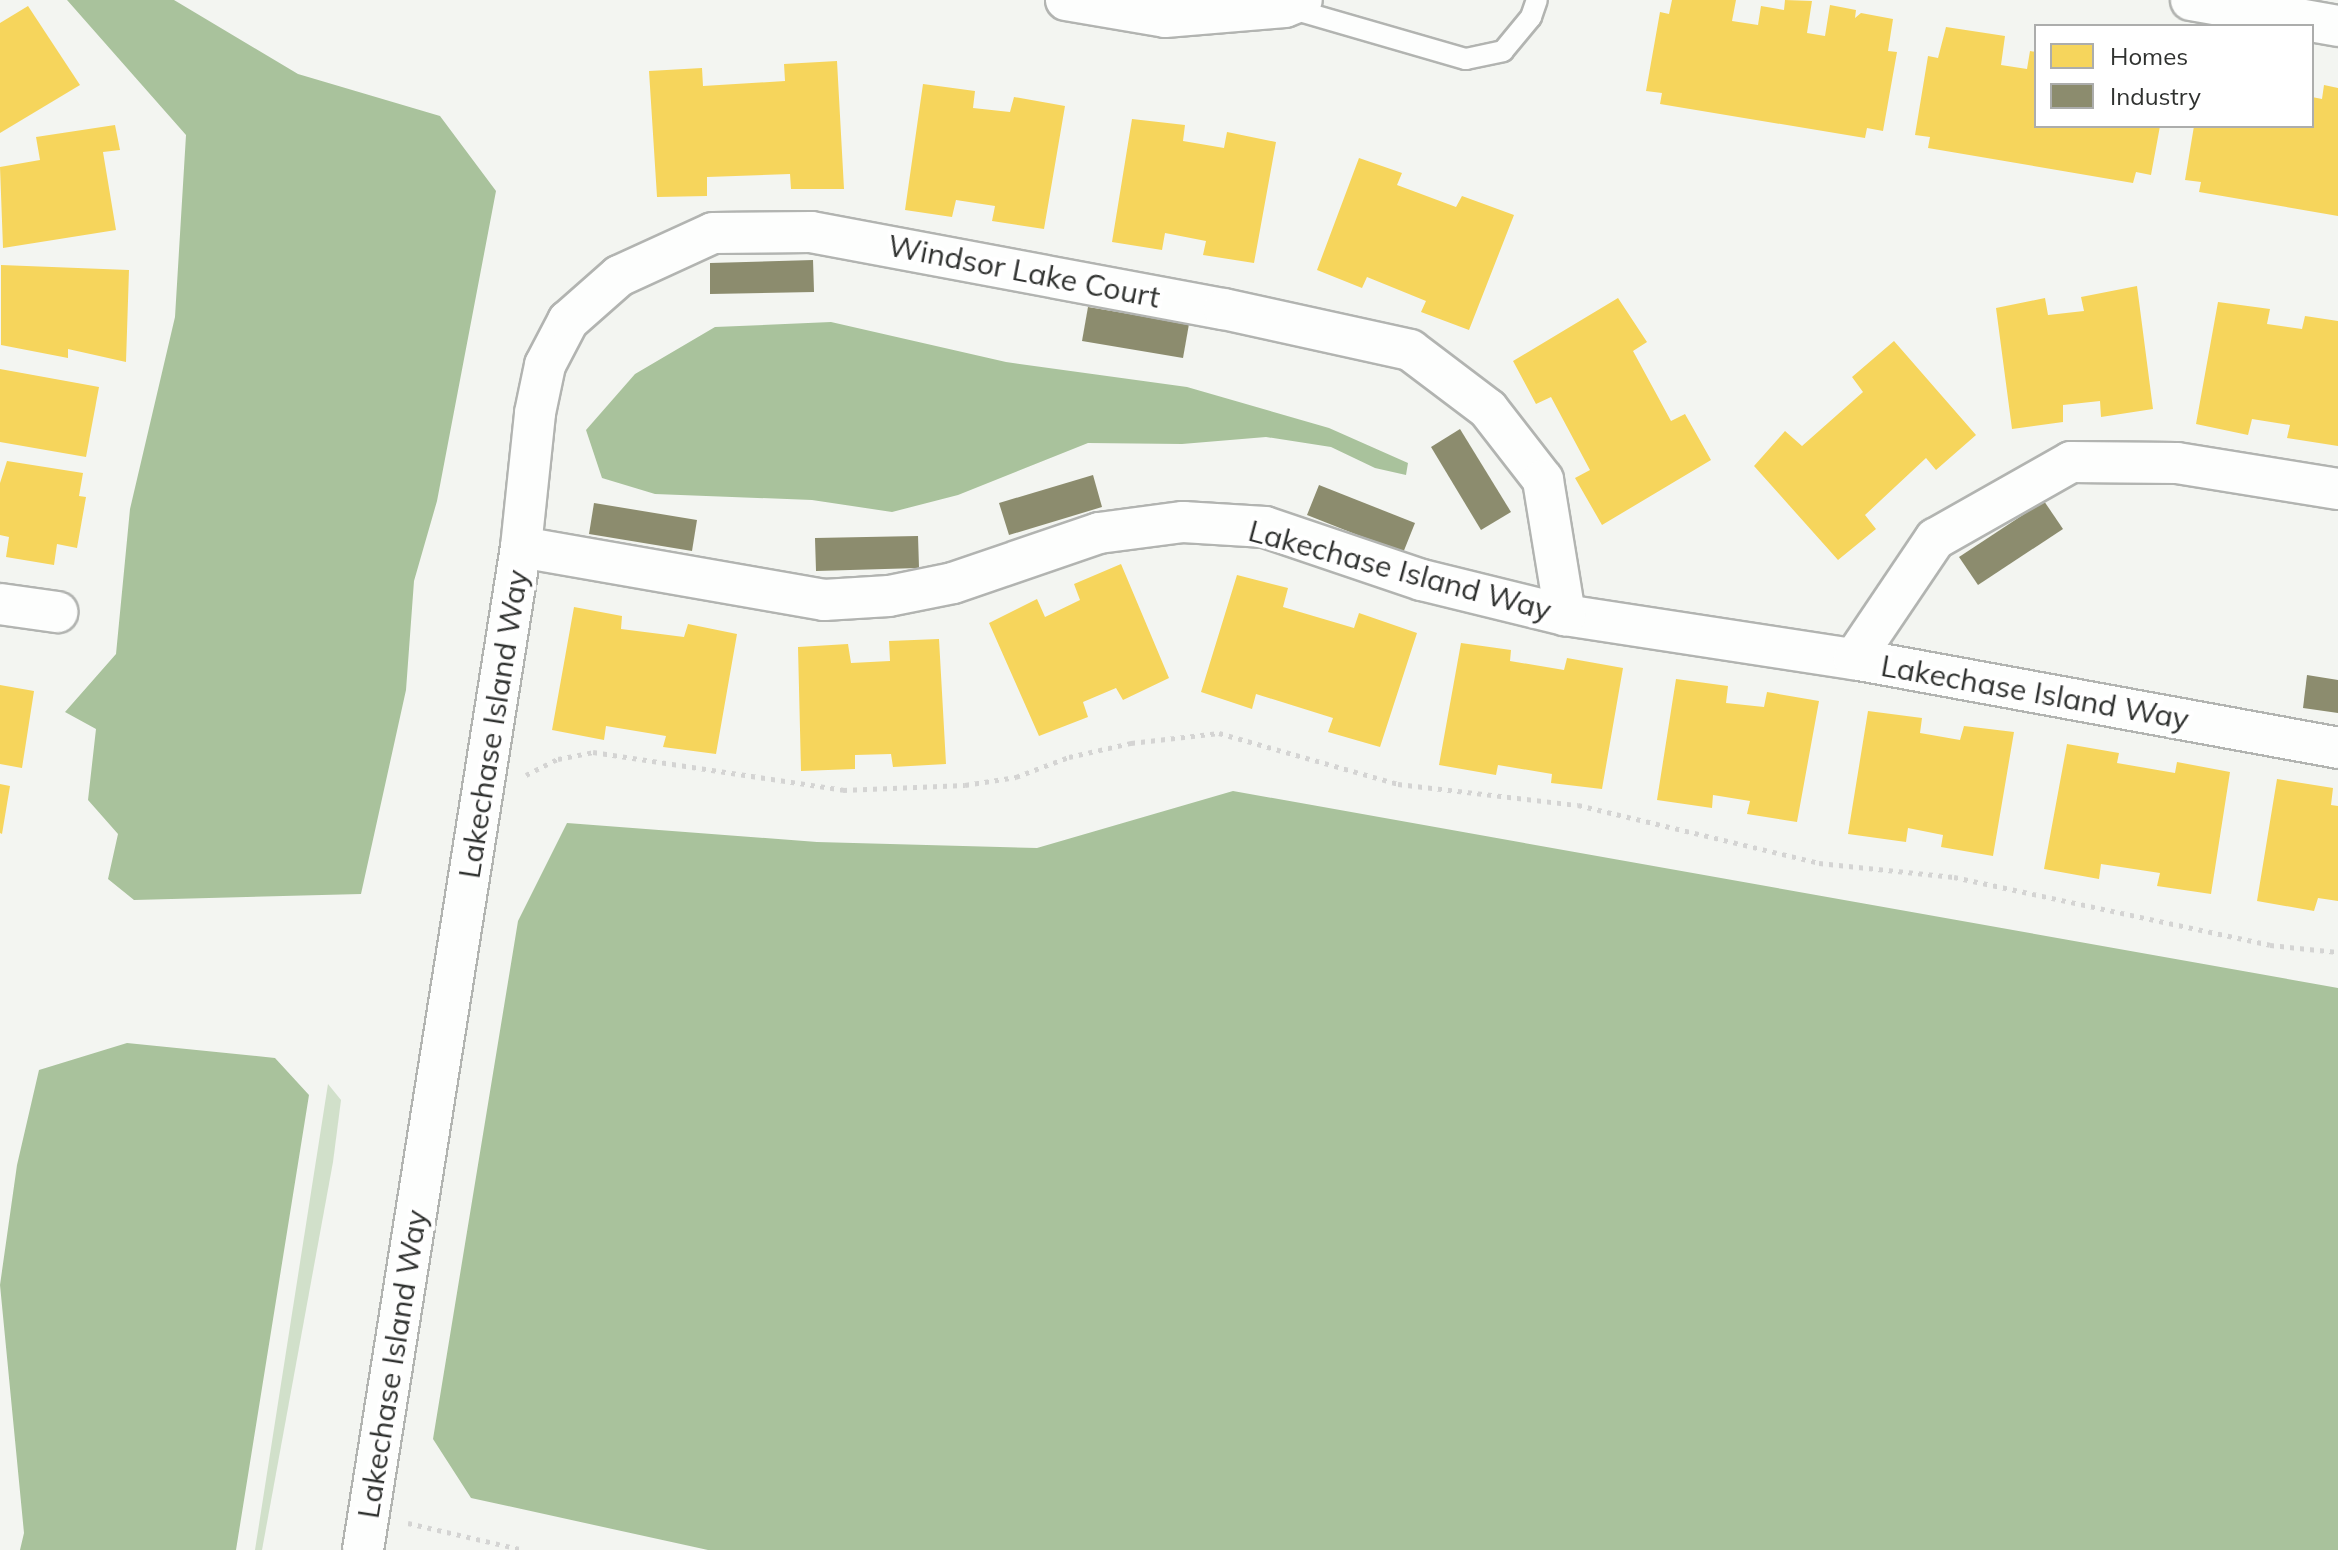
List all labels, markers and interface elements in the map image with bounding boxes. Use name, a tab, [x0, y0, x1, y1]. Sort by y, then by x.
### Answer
legend	[2034, 24, 2314, 128]
text: Homes	[2110, 41, 2188, 71]
text: Industry	[2110, 81, 2201, 111]
street label: Windsor Lake Court	[885, 227, 1163, 315]
street label: Lakechase Island Way	[1245, 512, 1555, 628]
street label: Lakechase Island Way	[451, 567, 535, 881]
street label: Lakechase Island Way	[1878, 647, 2192, 737]
street label: Lakechase Island Way	[350, 1207, 434, 1521]

